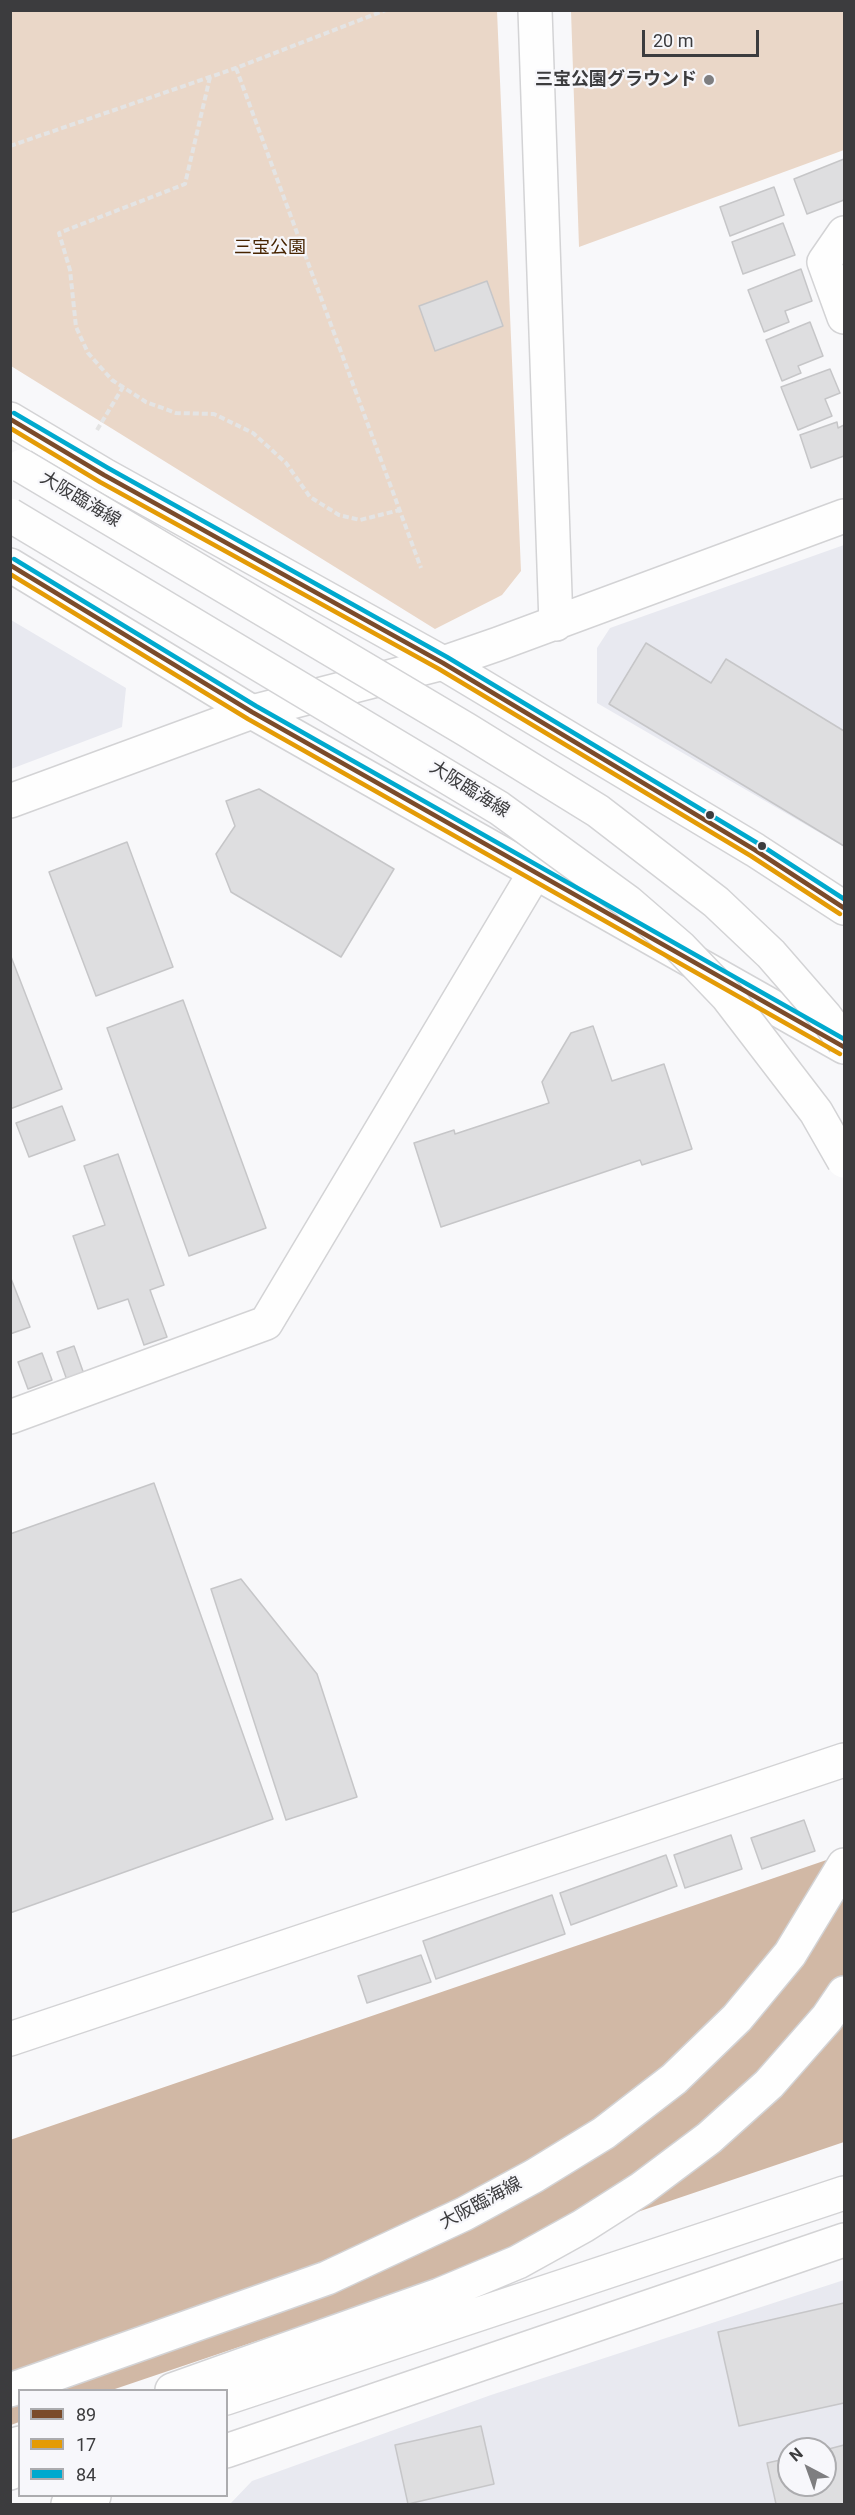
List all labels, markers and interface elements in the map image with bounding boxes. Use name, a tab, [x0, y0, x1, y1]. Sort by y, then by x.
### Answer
scale bar	[645, 18, 762, 56]
text: 20 m	[653, 30, 693, 51]
place label: 三宝公園グラウンド	[535, 69, 697, 91]
marker: 三宝公園グラウンド	[702, 73, 716, 87]
park label: 三宝公園	[234, 237, 306, 259]
street label: 大阪臨海線	[36, 468, 124, 532]
street label: 大阪臨海線	[425, 757, 513, 823]
unlabelled marker	[704, 809, 716, 821]
unlabelled marker	[756, 840, 768, 852]
street label: 大阪臨海線	[436, 2173, 526, 2235]
legend	[18, 2389, 228, 2497]
text: 89	[76, 2404, 96, 2425]
text: 17	[76, 2434, 96, 2455]
north arrow	[777, 2437, 837, 2497]
text: N	[786, 2444, 807, 2465]
text: 84	[76, 2464, 96, 2485]

